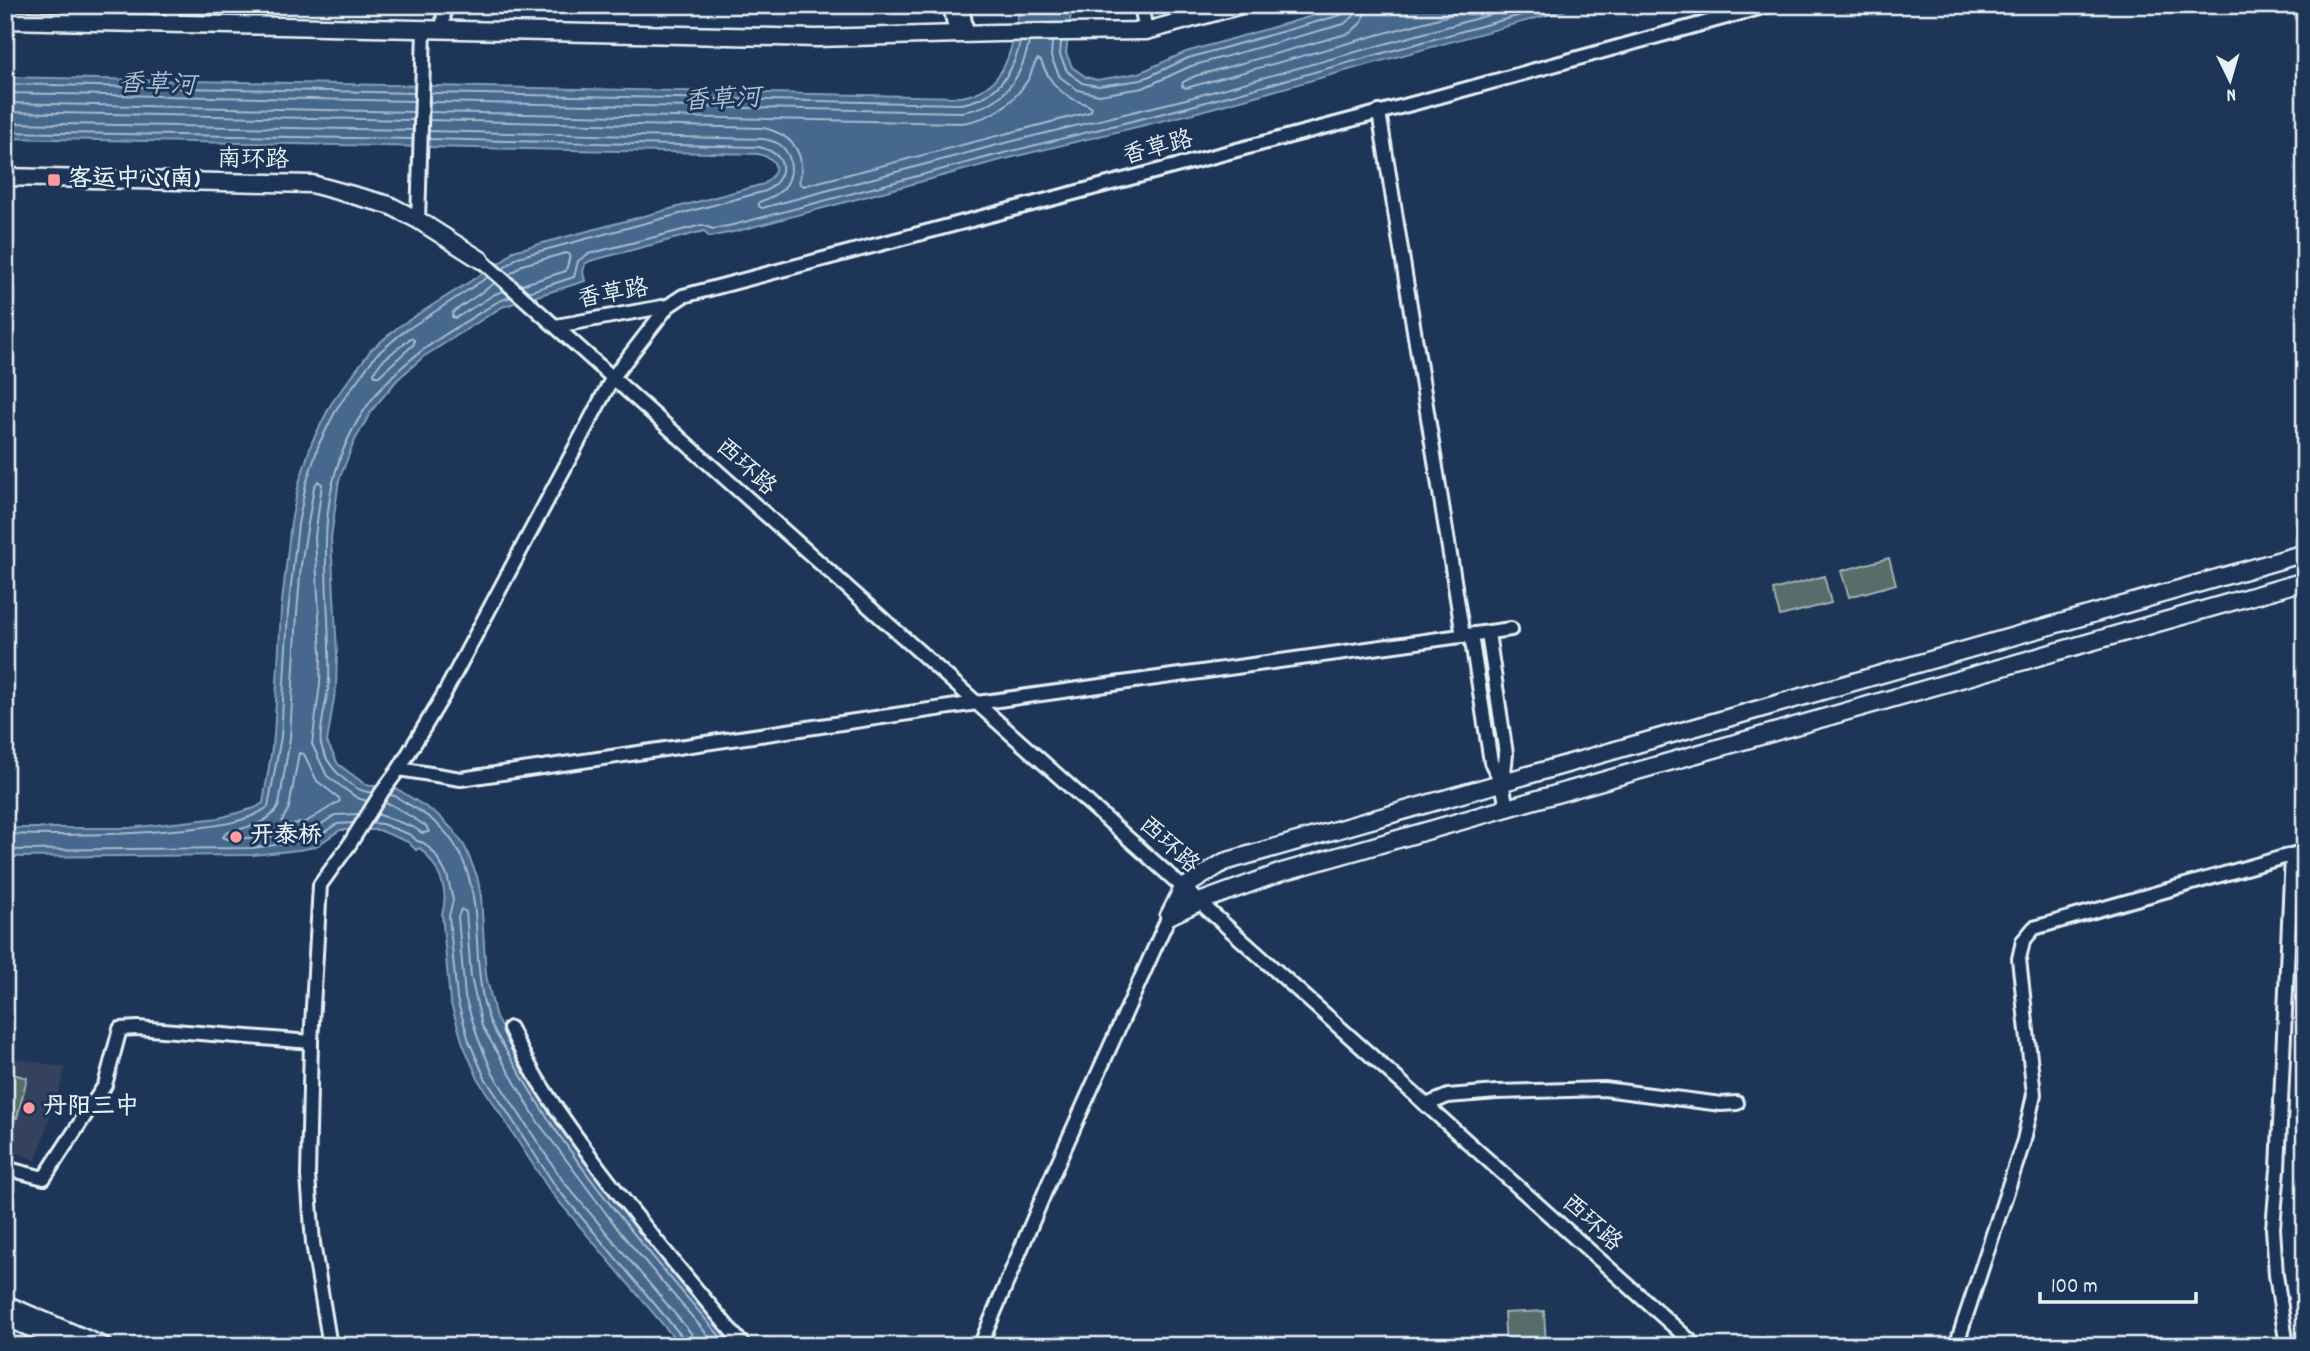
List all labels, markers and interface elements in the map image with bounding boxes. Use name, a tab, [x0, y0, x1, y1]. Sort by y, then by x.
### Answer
north arrow	[2194, 46, 2264, 116]
water label: 香草河	[117, 66, 201, 106]
water label: 香草河	[682, 80, 766, 122]
text: N	[2225, 80, 2237, 107]
street label: 香草路	[1119, 123, 1197, 175]
street label: 南环路	[217, 143, 289, 179]
place label: 客运中心(南)	[68, 163, 200, 197]
marker: 客运中心(南)	[46, 172, 62, 188]
street label: 香草路	[575, 272, 651, 318]
street label: 西环路	[707, 431, 783, 505]
street label: 西环路	[1130, 809, 1206, 883]
place label: 开泰桥	[250, 820, 322, 854]
marker: 开泰桥	[228, 829, 244, 845]
place label: 丹阳三中	[43, 1091, 139, 1125]
marker: 丹阳三中	[21, 1100, 37, 1116]
street label: 西环路	[1553, 1187, 1629, 1261]
scale bar	[2040, 1260, 2196, 1304]
text: 100 m	[2051, 1273, 2098, 1303]

